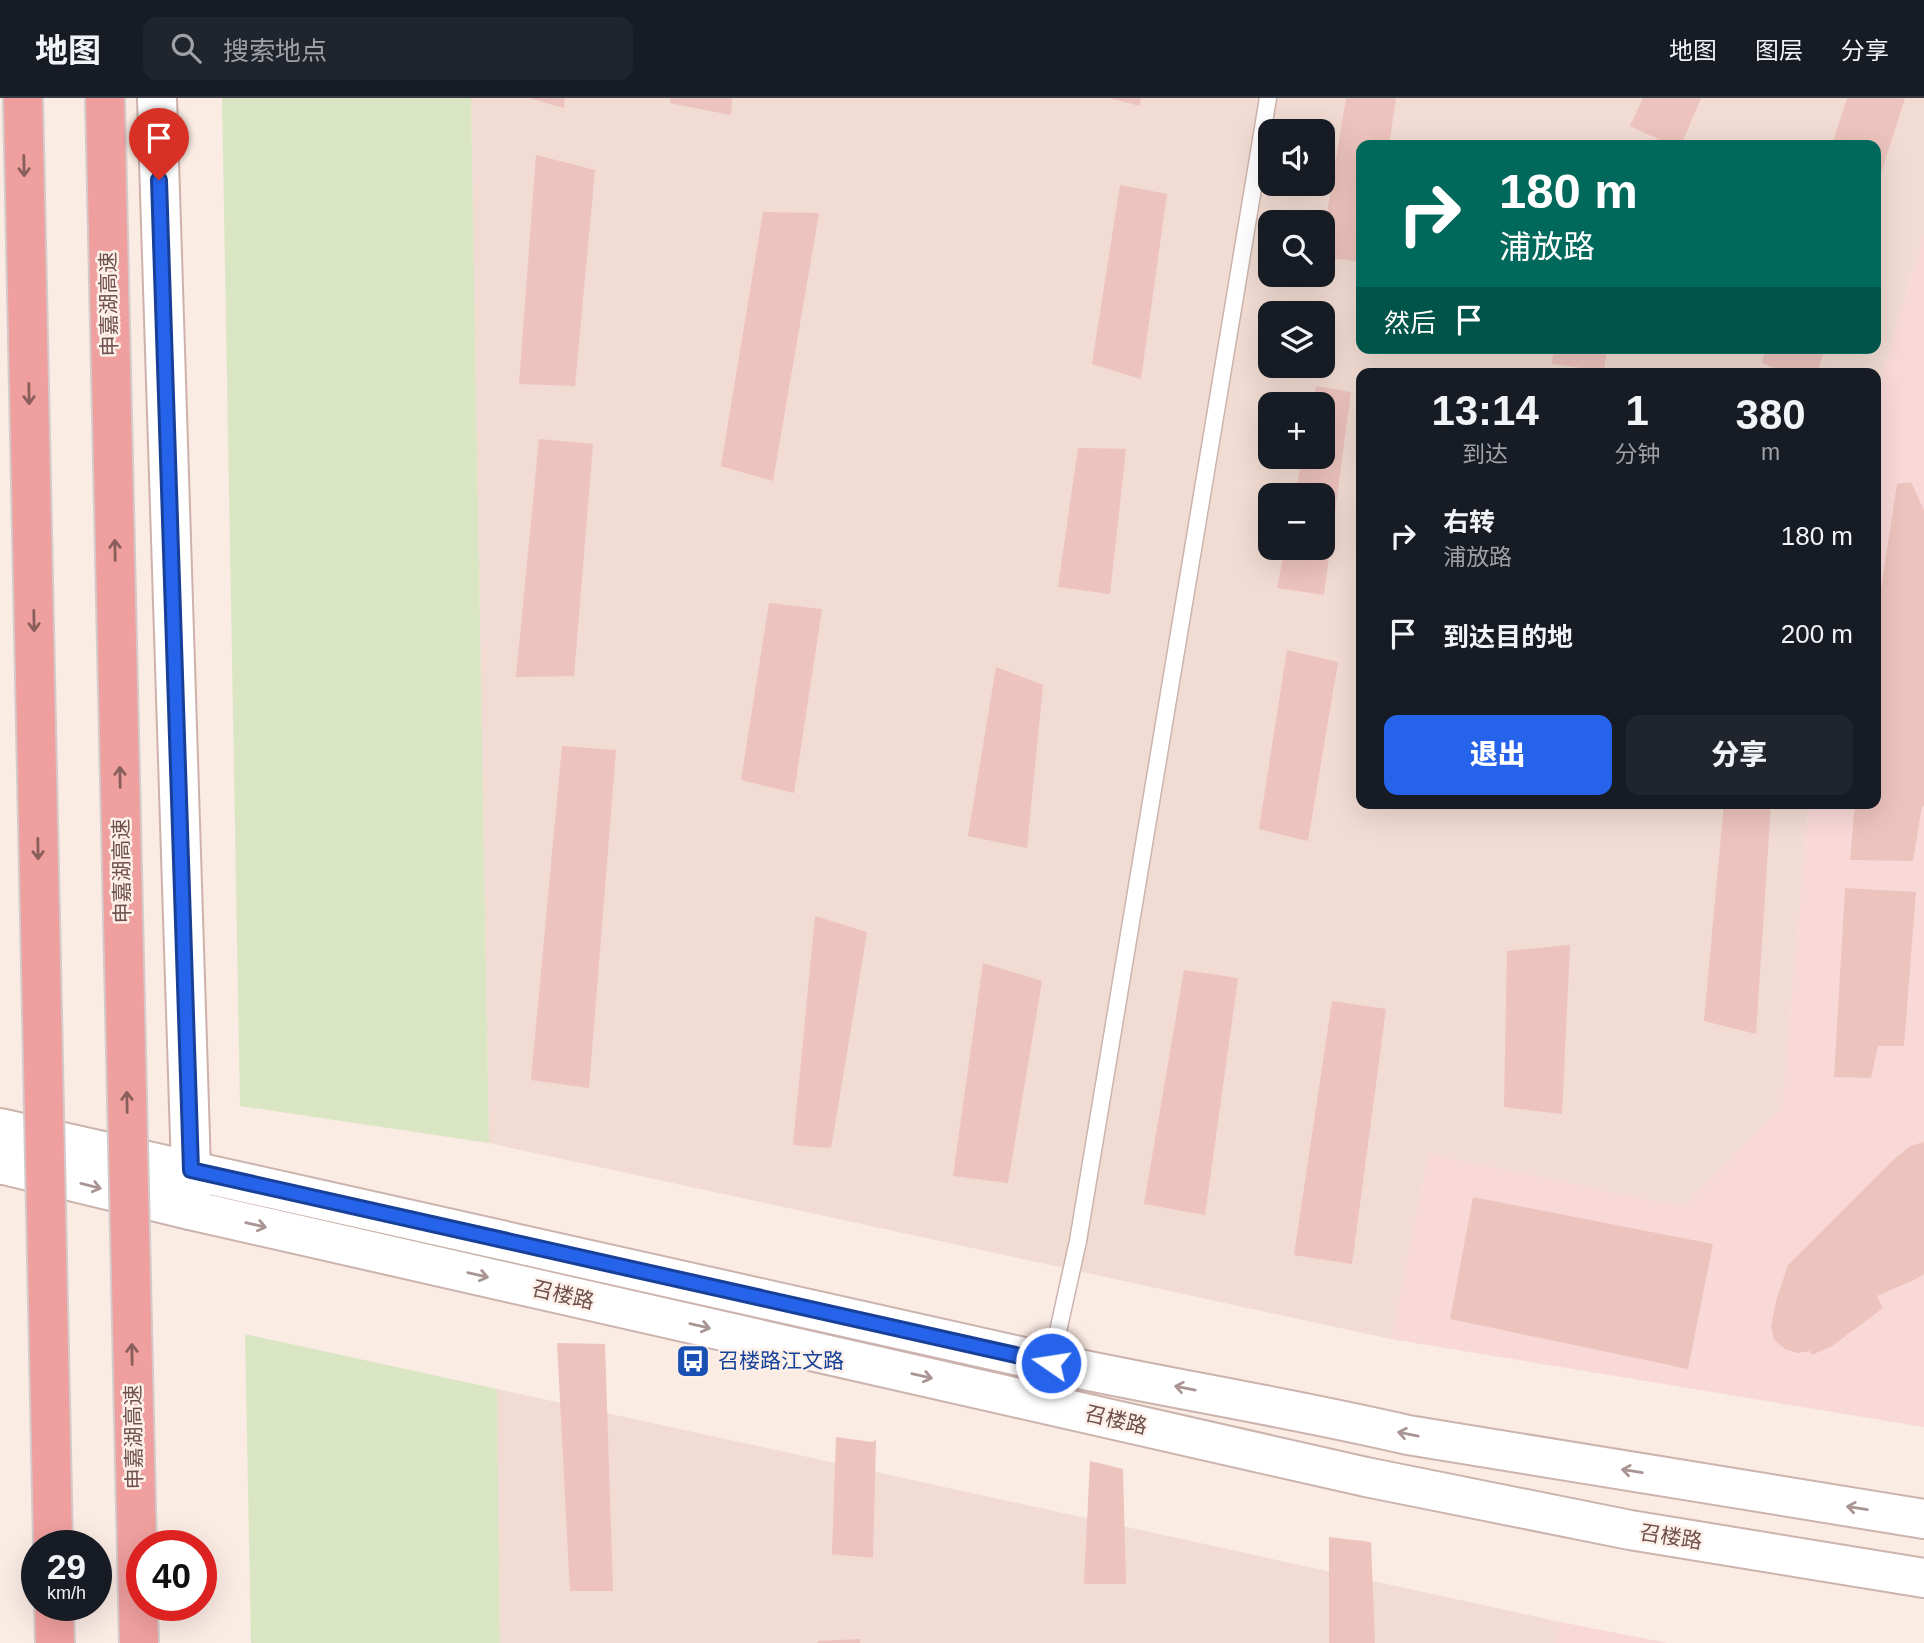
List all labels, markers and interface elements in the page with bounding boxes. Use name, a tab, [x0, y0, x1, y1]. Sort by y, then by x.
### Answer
search box	[143, 17, 633, 80]
icon: search	[167, 29, 205, 67]
text: 地图	[35, 32, 101, 69]
text: 搜索地点	[223, 36, 327, 66]
text: 地图	[1669, 37, 1717, 64]
text: 图层	[1755, 37, 1803, 64]
text: 分享	[1841, 37, 1889, 64]
pin	[129, 108, 189, 180]
icon: arrive	[140, 119, 178, 157]
map controls	[1258, 119, 1335, 560]
button: sound	[1258, 119, 1335, 196]
one-way arrow	[17, 154, 31, 177]
text: 180 m	[1499, 164, 1638, 218]
icon: right	[1384, 168, 1475, 259]
button: search	[1258, 210, 1335, 287]
text: 浦放路	[1499, 229, 1595, 265]
street label: 申嘉湖高速	[96, 251, 121, 357]
button: layers	[1258, 301, 1335, 378]
icon: arrive	[1450, 301, 1488, 339]
text: 然后	[1384, 308, 1436, 338]
one-way arrow	[22, 382, 36, 405]
text: 13:14	[1431, 387, 1539, 434]
text: 1	[1625, 387, 1649, 434]
text: 380	[1736, 391, 1806, 438]
button: +	[1258, 392, 1335, 469]
text: m	[1761, 439, 1780, 465]
text: 到达	[1462, 441, 1508, 467]
text: 分钟	[1614, 441, 1660, 467]
button: −	[1258, 483, 1335, 560]
text: 右转	[1443, 507, 1495, 537]
icon: right	[1384, 517, 1422, 555]
text: 180 m	[1781, 521, 1853, 551]
one-way arrow	[108, 538, 121, 561]
text: 浦放路	[1443, 544, 1512, 570]
one-way arrow	[27, 609, 40, 632]
icon: arrive	[1384, 615, 1422, 653]
text: 200 m	[1781, 619, 1853, 649]
text: 到达目的地	[1443, 622, 1573, 652]
button: 退出	[1384, 715, 1612, 795]
button: 分享	[1626, 715, 1853, 795]
one-way arrow	[113, 766, 126, 789]
street label: 申嘉湖高速	[109, 818, 134, 924]
one-way arrow	[32, 837, 45, 860]
one-way arrow	[120, 1091, 134, 1114]
one-way arrow	[79, 1180, 102, 1194]
one-way arrow	[244, 1219, 267, 1233]
one-way arrow	[466, 1269, 489, 1283]
street label: 召楼路	[530, 1276, 596, 1313]
one-way arrow	[688, 1319, 711, 1333]
position arrow	[1014, 1326, 1088, 1400]
bus stop icon: 召楼路江文路	[674, 1342, 712, 1380]
one-way arrow	[126, 1343, 139, 1366]
place label: 召楼路江文路	[718, 1349, 844, 1372]
one-way arrow	[910, 1370, 933, 1383]
one-way arrow	[1174, 1381, 1197, 1395]
street label: 申嘉湖高速	[121, 1384, 146, 1490]
street label: 召楼路	[1083, 1401, 1149, 1438]
one-way arrow	[1397, 1427, 1420, 1441]
one-way arrow	[1621, 1464, 1644, 1477]
one-way arrow	[1846, 1501, 1869, 1514]
street label: 召楼路	[1638, 1520, 1704, 1553]
speed limit sign: 40	[126, 1530, 217, 1621]
text: 29	[47, 1547, 86, 1586]
text: km/h	[47, 1583, 86, 1603]

